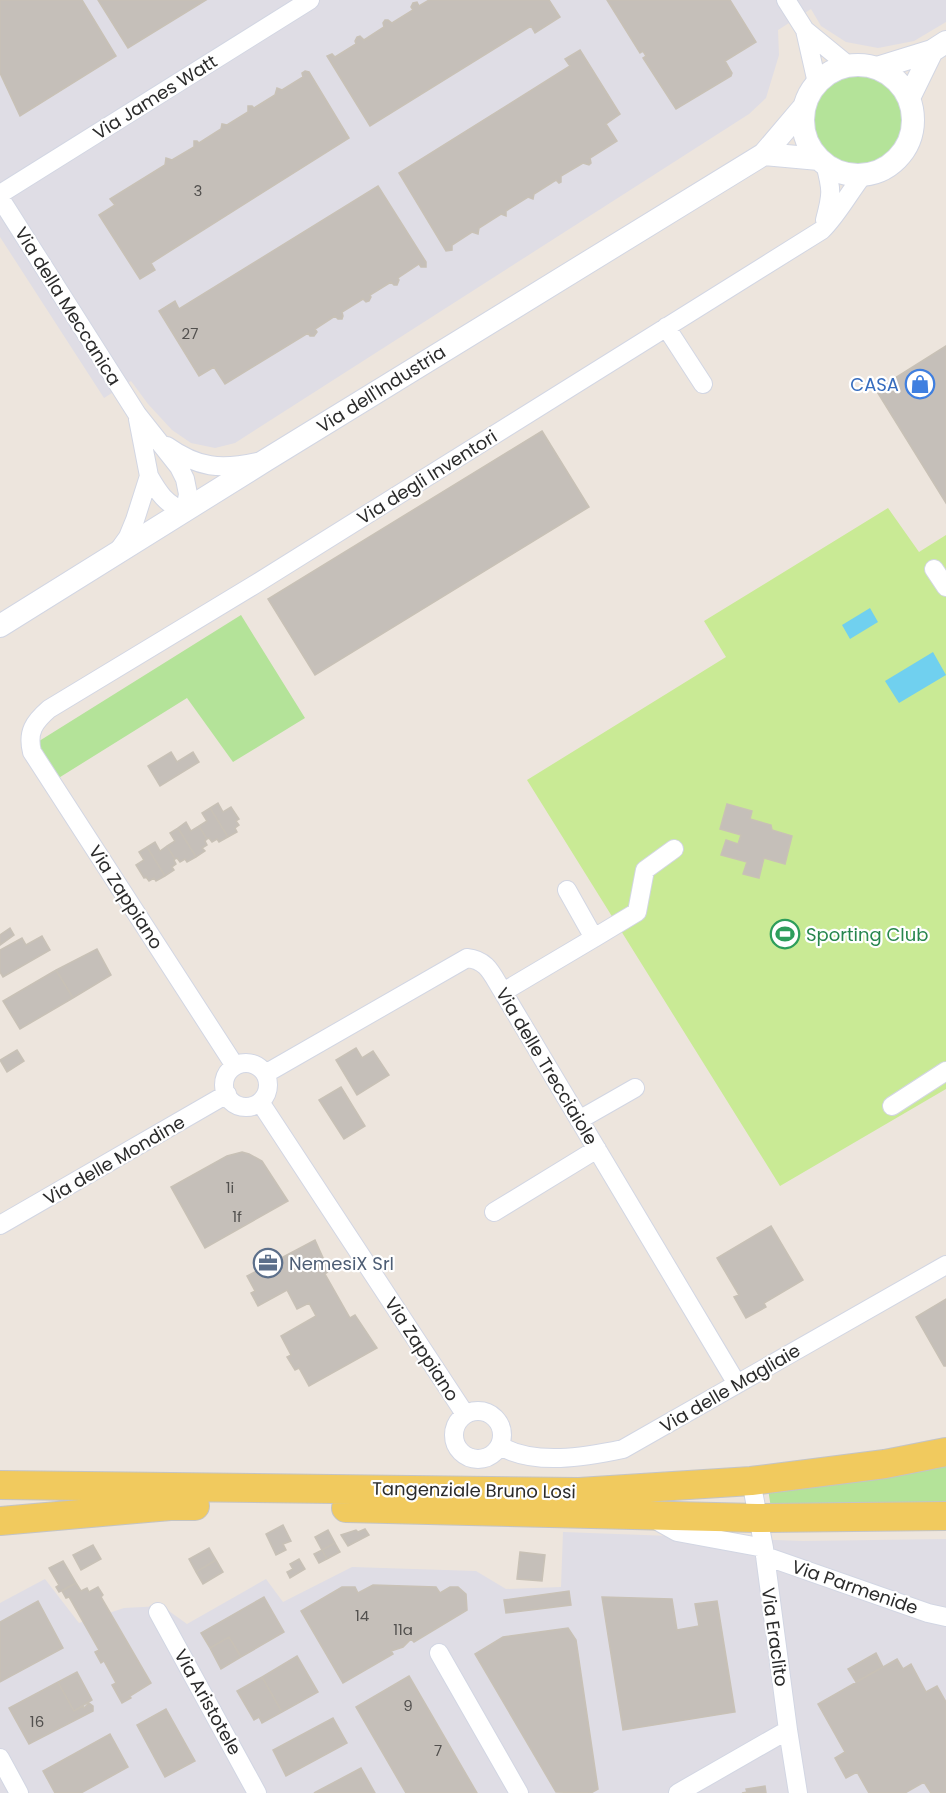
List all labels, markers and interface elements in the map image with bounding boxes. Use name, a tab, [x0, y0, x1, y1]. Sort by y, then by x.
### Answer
street label: Via James Watt	[88, 49, 222, 145]
house number: 3	[194, 180, 202, 201]
street label: Via della Meccanica	[9, 222, 127, 390]
house number: 27	[182, 323, 198, 344]
street label: Via dell'Industria	[312, 339, 450, 439]
shop icon: CASA	[904, 368, 936, 400]
place label: CASA	[850, 372, 899, 397]
street label: Via degli Inventori	[352, 424, 502, 530]
street label: Via Zappiano	[83, 840, 169, 954]
sports icon: Sporting Club	[769, 918, 801, 950]
place label: Sporting Club	[806, 922, 928, 947]
street label: Via delle Trecciaiole	[490, 983, 604, 1149]
street label: Via delle Mondine	[39, 1109, 189, 1211]
house number: 1i	[226, 1177, 234, 1198]
house number: 1f	[232, 1206, 242, 1227]
office icon: NemesiX Srl	[252, 1247, 284, 1279]
place label: NemesiX Srl	[289, 1251, 394, 1276]
street label: Via Zappiano	[379, 1292, 465, 1406]
street label: Via delle Magliaie	[655, 1338, 805, 1438]
street label: Tangenziale Bruno Losi	[372, 1476, 576, 1504]
street label: Via Parmenide	[789, 1554, 921, 1620]
street label: Via Eraclito	[756, 1586, 794, 1688]
house number: 14	[355, 1605, 369, 1626]
house number: 11a	[393, 1619, 413, 1640]
street label: Via Aristotele	[169, 1645, 247, 1759]
house number: 9	[403, 1695, 413, 1716]
house number: 16	[30, 1711, 44, 1732]
house number: 7	[434, 1740, 442, 1761]

